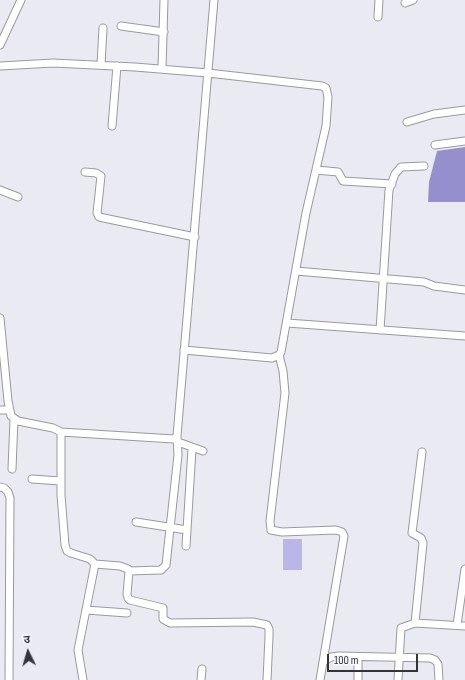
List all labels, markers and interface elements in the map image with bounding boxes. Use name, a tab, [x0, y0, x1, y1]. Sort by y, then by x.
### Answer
north arrow	[8, 632, 48, 672]
text: उ	[23, 633, 31, 646]
scale bar	[329, 646, 420, 672]
text: 100 m	[334, 653, 359, 668]

